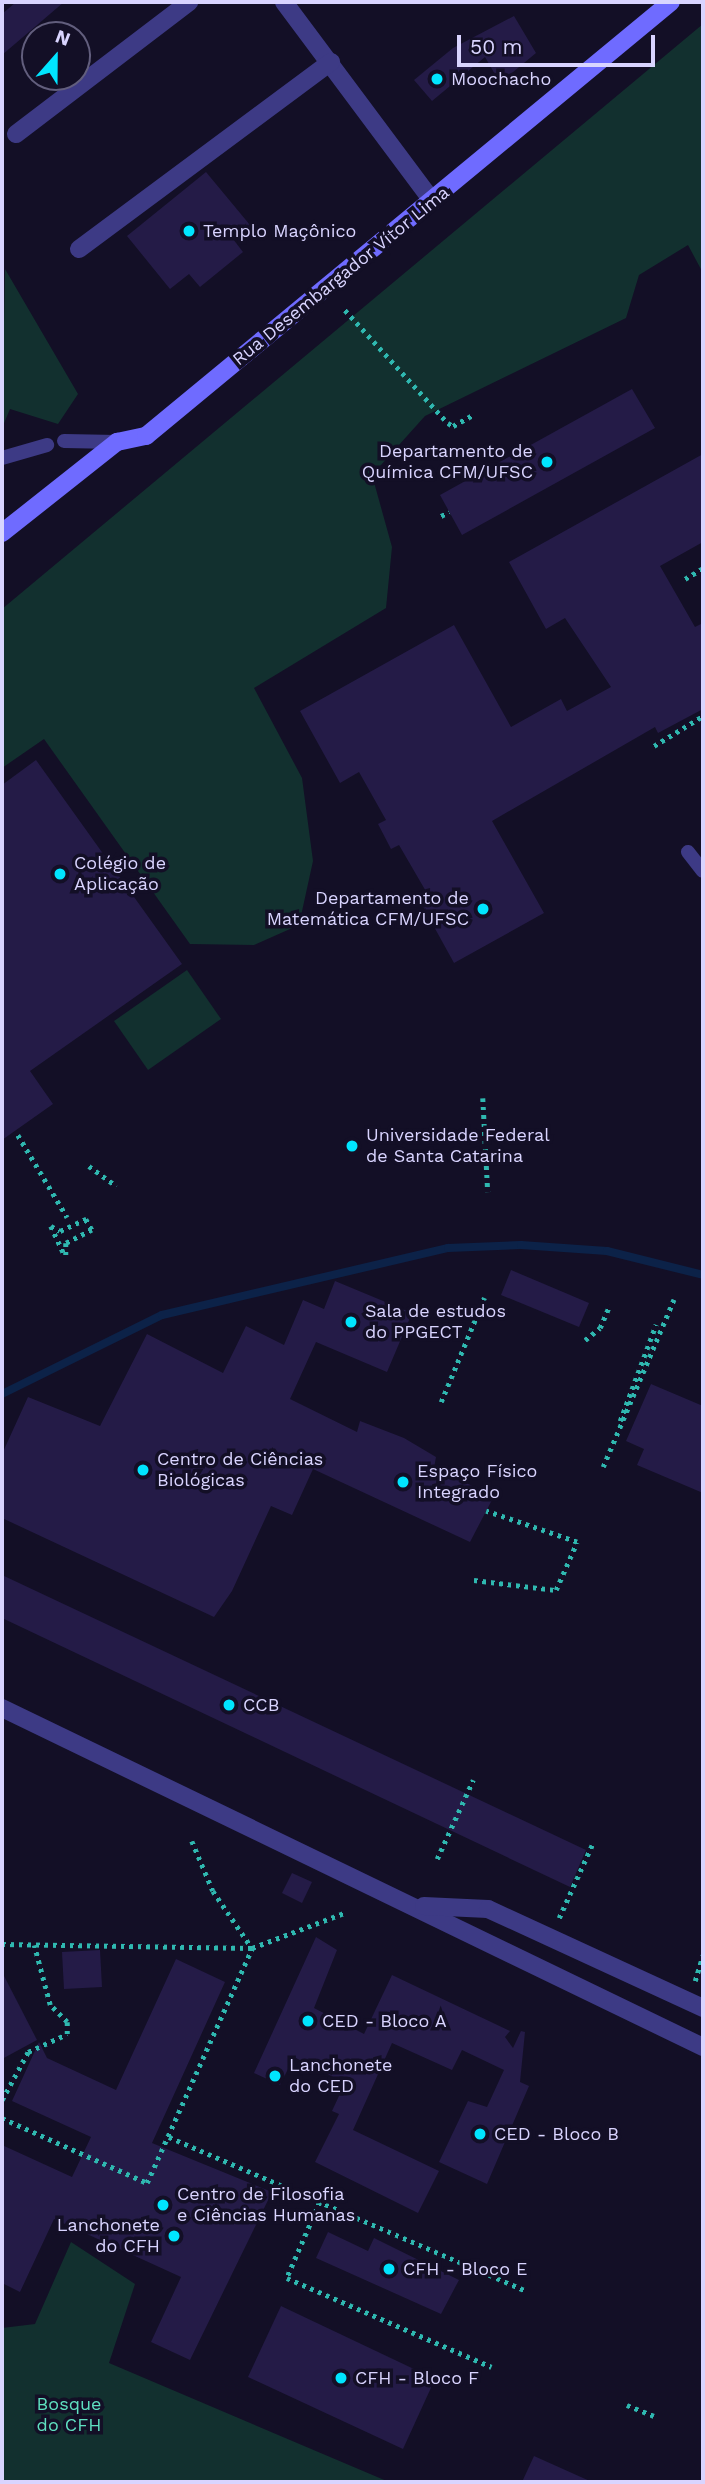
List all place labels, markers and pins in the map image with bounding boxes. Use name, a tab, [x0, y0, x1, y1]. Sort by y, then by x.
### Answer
place label: Moochacho	[451, 68, 551, 90]
marker: Moochacho	[429, 71, 445, 87]
place label: Templo Maçônico	[203, 220, 356, 242]
marker: Templo Maçônico	[181, 223, 197, 239]
place label: Departamento de Química CFM/UFSC	[361, 441, 533, 484]
marker: Departamento de Química CFM/UFSC	[539, 454, 555, 470]
place label: Colégio de Aplicação	[74, 853, 166, 896]
marker: Colégio de Aplicação	[52, 866, 68, 882]
place label: Departamento de Matemática CFM/UFSC	[266, 888, 469, 930]
marker: Departamento de Matemática CFM/UFSC	[475, 901, 491, 917]
place label: Universidade Federal de Santa Catarina	[366, 1125, 550, 1168]
marker: Universidade Federal de Santa Catarina	[344, 1138, 360, 1154]
place label: Sala de estudos do PPGECT	[365, 1301, 506, 1344]
marker: Sala de estudos do PPGECT	[343, 1314, 359, 1330]
place label: Centro de Ciências Biológicas	[157, 1449, 323, 1492]
place label: Espaço Físico Integrado	[417, 1461, 537, 1504]
marker: Centro de Ciências Biológicas	[135, 1462, 151, 1478]
marker: Espaço Físico Integrado	[395, 1474, 411, 1490]
place label: CCB	[243, 1694, 279, 1716]
marker: CCB	[221, 1697, 237, 1713]
place label: CED - Bloco A	[322, 2010, 447, 2032]
marker: CED - Bloco A	[300, 2013, 316, 2029]
place label: Lanchonete do CED	[289, 2055, 392, 2098]
marker: Lanchonete do CED	[267, 2068, 283, 2084]
place label: CED - Bloco B	[494, 2123, 619, 2145]
marker: CED - Bloco B	[472, 2126, 488, 2142]
place label: Centro de Filosofia e Ciências Humanas	[177, 2184, 355, 2226]
marker: Centro de Filosofia e Ciências Humanas	[155, 2197, 171, 2213]
place label: Lanchonete do CFH	[57, 2215, 160, 2258]
marker: Lanchonete do CFH	[166, 2228, 182, 2244]
place label: CFH - Bloco E	[403, 2258, 528, 2280]
marker: CFH - Bloco E	[381, 2261, 397, 2277]
place label: CFH - Bloco F	[355, 2367, 479, 2389]
marker: CFH - Bloco F	[333, 2370, 349, 2386]

